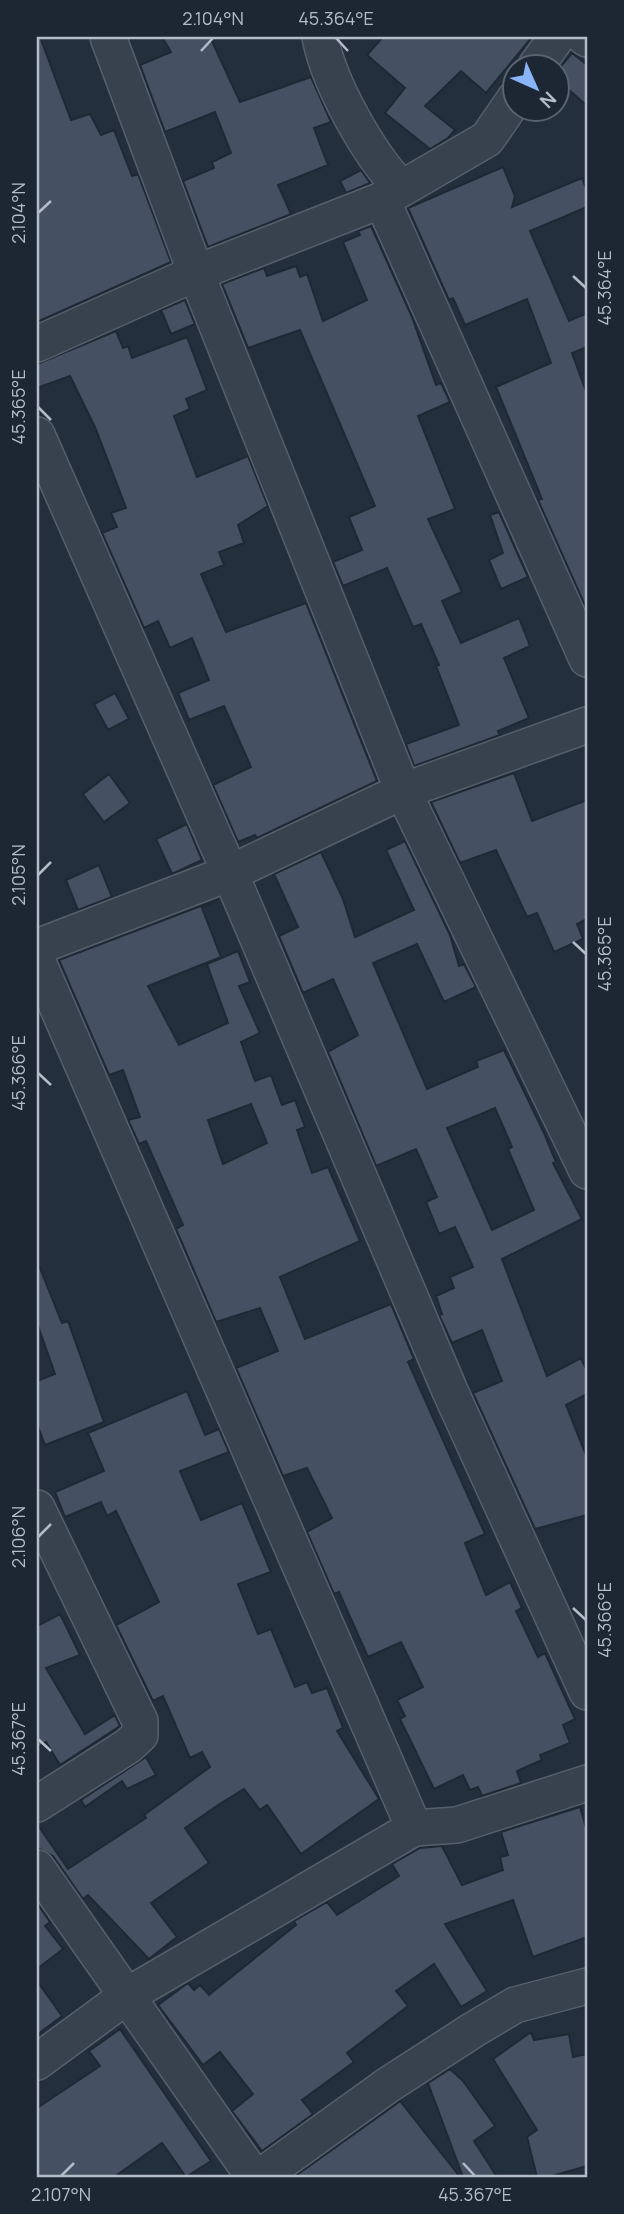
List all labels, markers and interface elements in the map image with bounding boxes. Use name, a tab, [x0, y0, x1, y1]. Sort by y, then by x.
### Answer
text: 2.104°N	[182, 6, 244, 30]
text: 45.364°E	[298, 6, 374, 30]
north arrow	[502, 52, 572, 122]
text: N	[534, 86, 562, 114]
text: 2.104°N	[6, 182, 30, 244]
text: 45.364°E	[592, 250, 616, 326]
text: 45.365°E	[6, 369, 30, 445]
text: 2.105°N	[6, 844, 30, 906]
text: 45.365°E	[592, 916, 616, 992]
text: 45.366°E	[6, 1035, 30, 1111]
text: 2.106°N	[6, 1506, 30, 1568]
text: 45.366°E	[592, 1582, 616, 1658]
text: 45.367°E	[6, 1702, 30, 1776]
text: 2.107°N	[31, 2182, 91, 2206]
text: 45.367°E	[438, 2182, 512, 2206]

